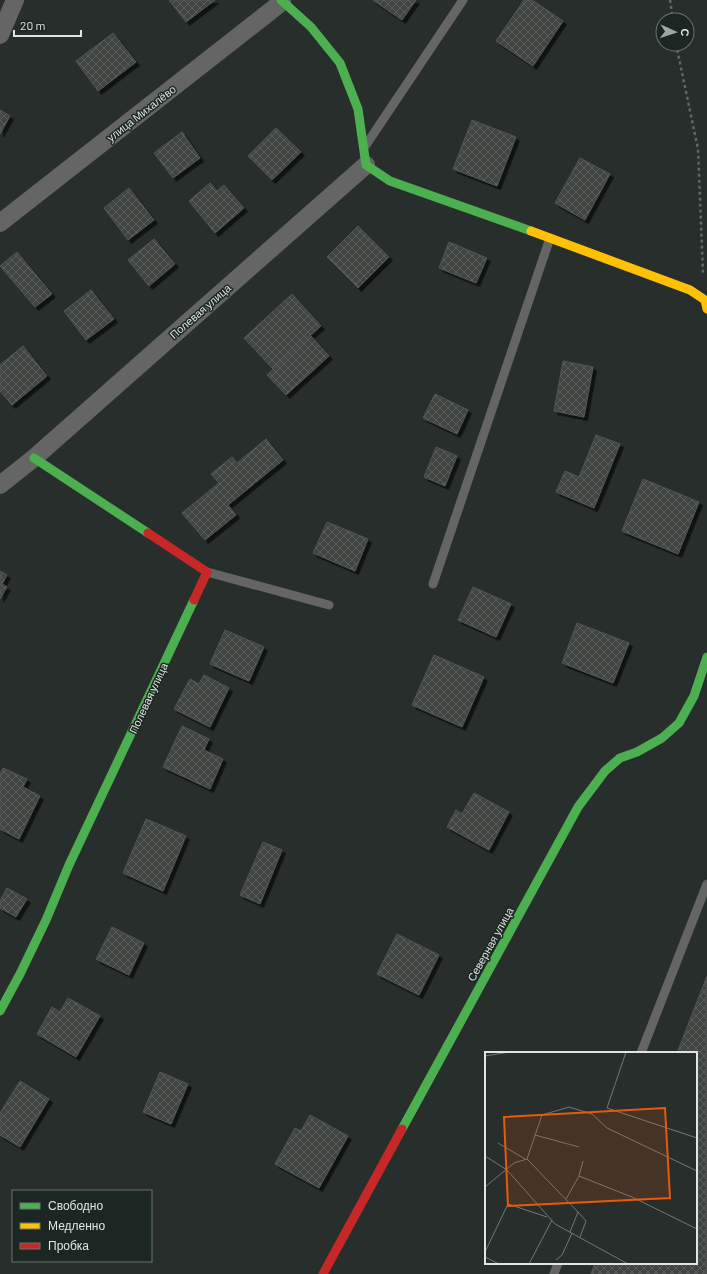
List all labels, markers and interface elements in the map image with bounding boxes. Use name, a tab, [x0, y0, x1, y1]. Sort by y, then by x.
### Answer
scale bar	[14, 12, 81, 38]
north arrow	[655, 12, 695, 52]
text: 20 m	[20, 18, 46, 32]
text: С	[679, 28, 692, 37]
street label: улица Михалёво	[104, 82, 178, 144]
street label: Полевая улица	[167, 280, 234, 341]
street label: Полевая улица	[126, 660, 170, 735]
street label: Северная улица	[464, 904, 516, 983]
inset map	[485, 1052, 697, 1264]
legend	[12, 1190, 152, 1262]
text: Свободно	[48, 1198, 103, 1213]
text: Медленно	[48, 1218, 105, 1233]
text: Пробка	[48, 1238, 89, 1253]

